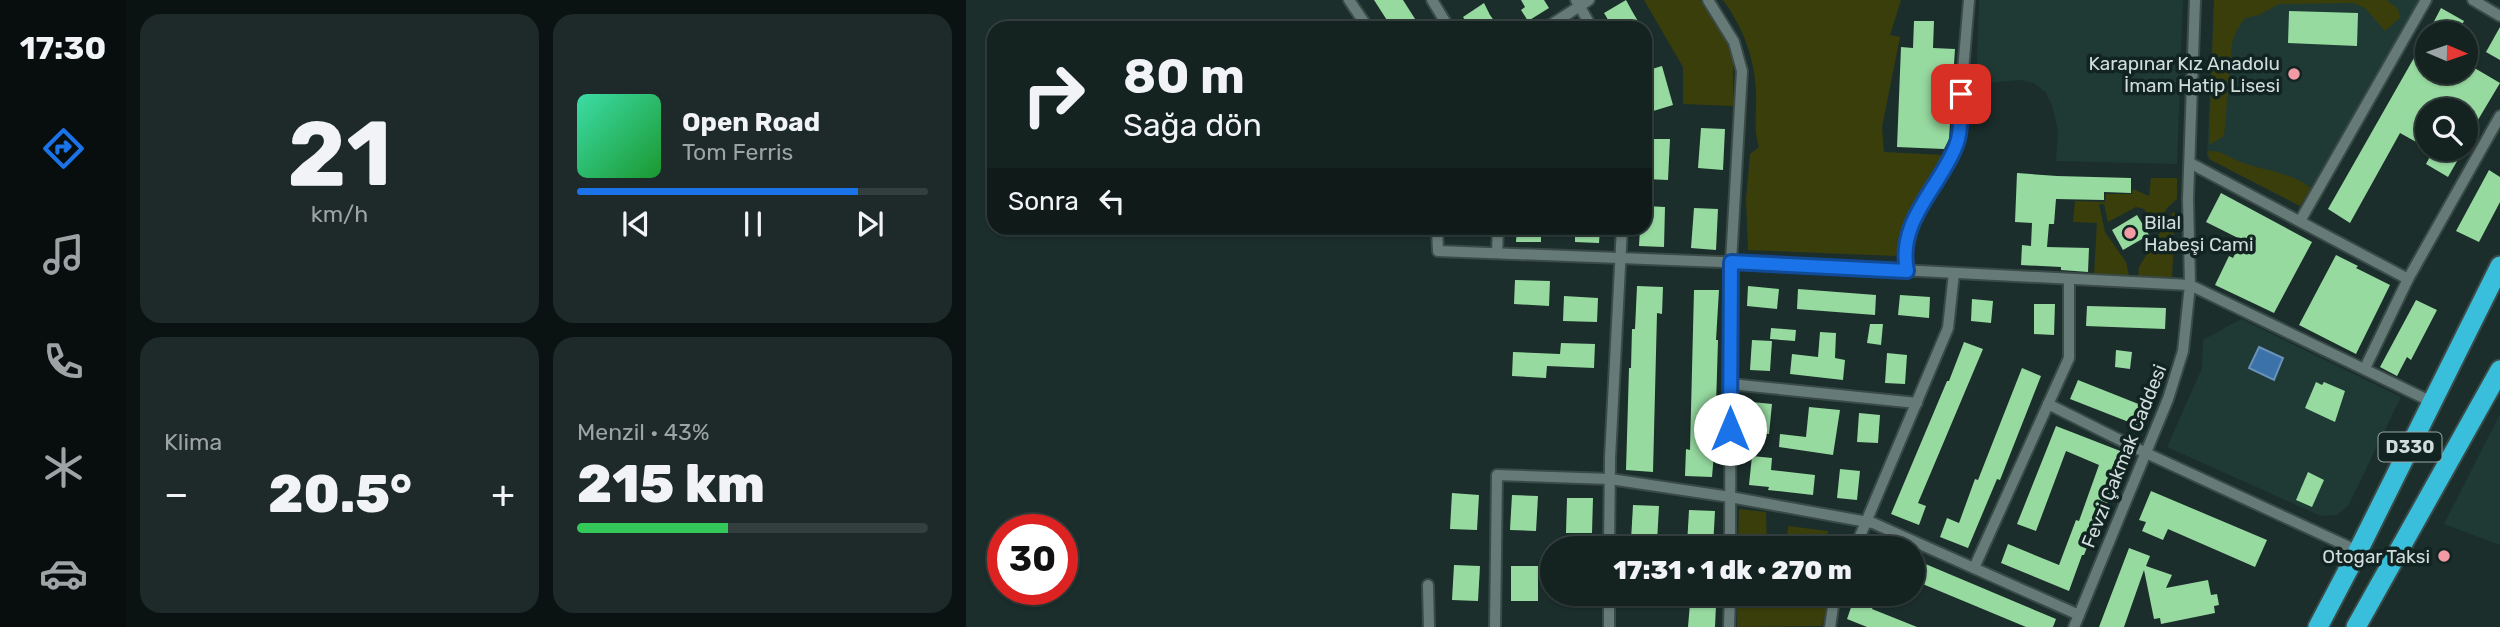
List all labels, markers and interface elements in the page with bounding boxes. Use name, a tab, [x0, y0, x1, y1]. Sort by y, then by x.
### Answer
north arrow	[2415, 21, 2478, 84]
map controls	[2415, 21, 2478, 161]
text: 17:30	[20, 29, 106, 67]
text: 80 m	[1123, 47, 1245, 105]
icon: right	[1008, 49, 1099, 140]
place label: Karapınar Kız Anadolu İmam Hatip Lisesi	[2088, 52, 2280, 97]
pin	[1931, 64, 1991, 124]
marker: Karapınar Kız Anadolu İmam Hatip Lisesi	[2286, 66, 2302, 82]
icon: arrive	[1942, 75, 1980, 113]
button: search	[2415, 98, 2478, 161]
text: 21	[287, 100, 392, 208]
text: Sağa dön	[1123, 106, 1262, 144]
text: Open Road	[682, 107, 820, 138]
icon: directions	[39, 124, 88, 173]
text: Tom Ferris	[682, 138, 793, 166]
icon: left	[1093, 182, 1131, 220]
text: Sonra	[1008, 186, 1079, 217]
text: km/h	[311, 200, 368, 228]
icon: previous	[617, 205, 655, 243]
icon: pause	[734, 205, 772, 243]
icon: next	[851, 205, 889, 243]
place label: Bilal Habeşi Cami	[2144, 211, 2254, 256]
marker: Bilal Habeşi Cami	[2122, 225, 2138, 241]
icon: music	[39, 230, 88, 279]
icon: phone	[39, 337, 88, 386]
street label: Fevzi Çakmak Caddesi	[2077, 361, 2171, 551]
position arrow	[1693, 392, 1767, 466]
text: Menzil · 43%	[577, 418, 709, 446]
text: Klima	[164, 428, 222, 456]
road number: D330	[2378, 432, 2442, 462]
icon: climate	[39, 443, 88, 492]
text: 215 km	[577, 453, 765, 515]
text: 20.5°	[268, 463, 412, 525]
text: −	[164, 471, 189, 517]
text: +	[491, 471, 515, 517]
speed limit sign: 30	[987, 514, 1078, 605]
place label: Otogar Taksi	[2322, 545, 2430, 568]
marker: Otogar Taksi	[2436, 548, 2452, 564]
icon: car	[39, 549, 88, 598]
text: 17:31 · 1 dk · 270 m	[1613, 555, 1852, 586]

